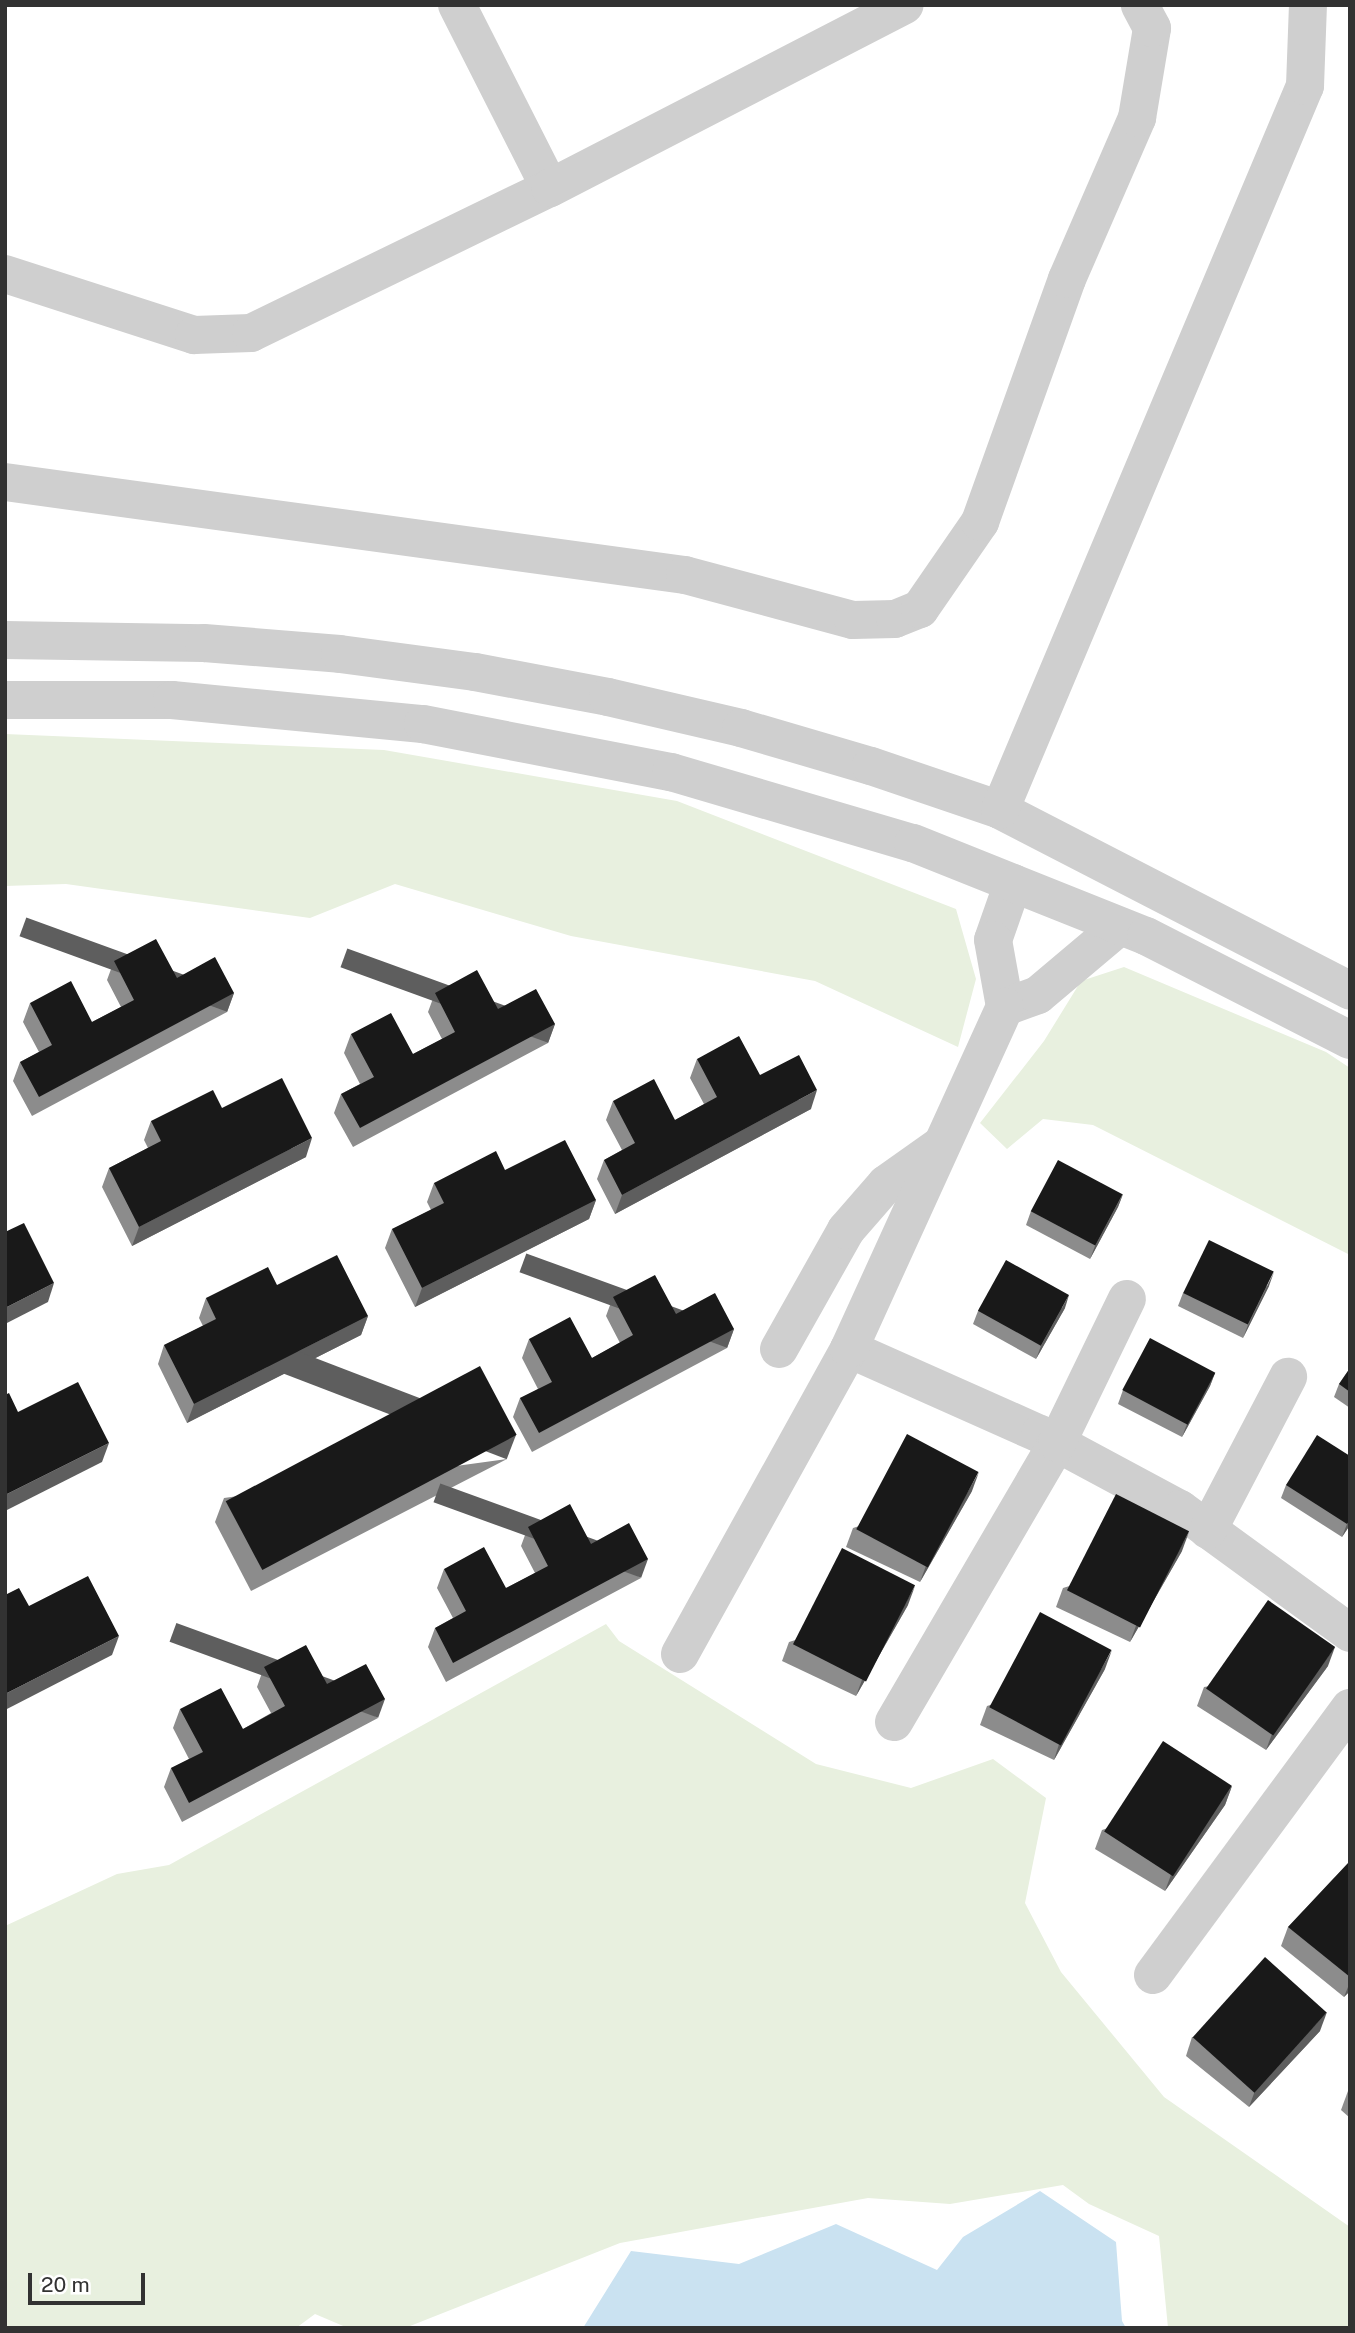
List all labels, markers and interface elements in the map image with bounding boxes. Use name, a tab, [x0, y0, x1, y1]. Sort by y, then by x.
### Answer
scale bar	[32, 2260, 149, 2304]
text: 20 m	[41, 2272, 90, 2297]

